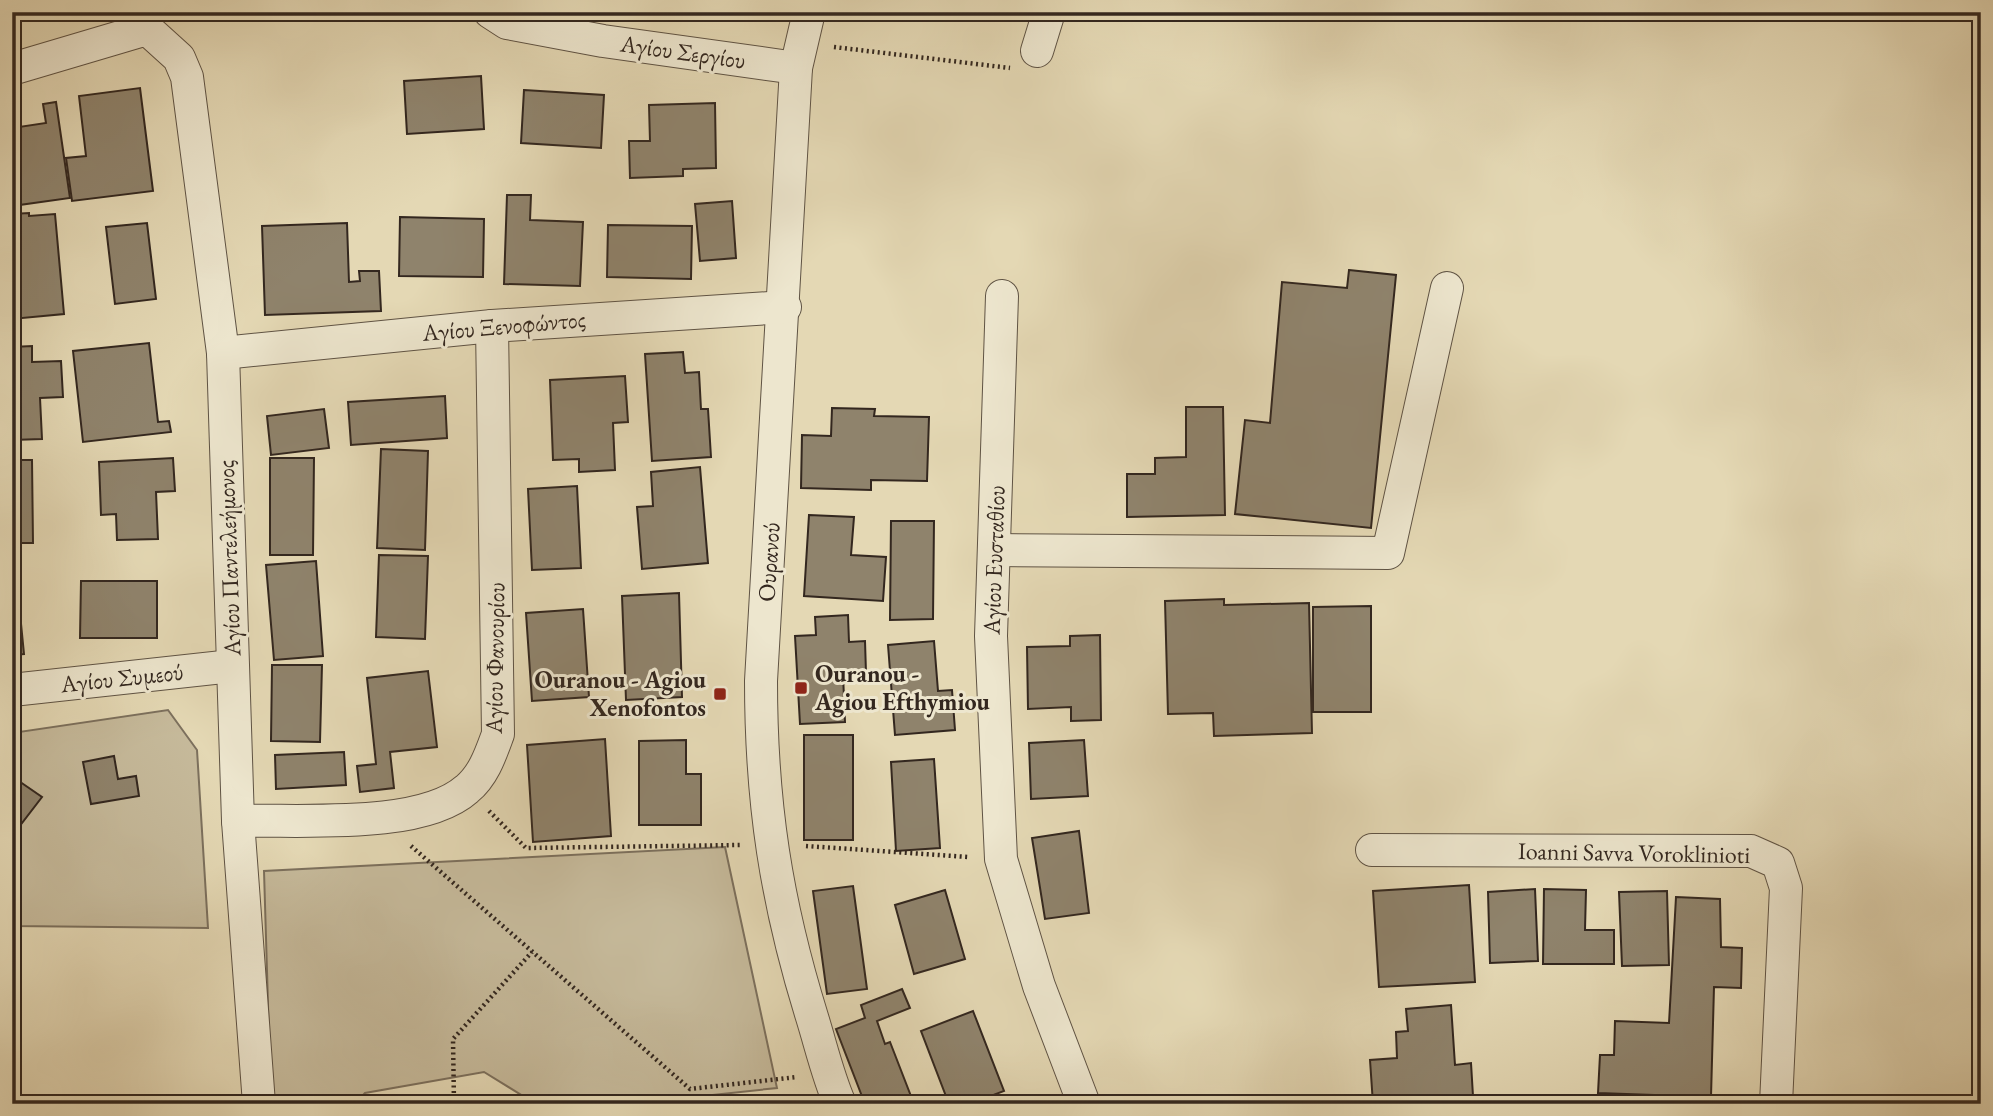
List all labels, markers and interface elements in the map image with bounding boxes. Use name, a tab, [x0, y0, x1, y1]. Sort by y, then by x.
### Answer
street label: Αγίου Σεργίου	[617, 27, 748, 76]
street label: Αγίου Ξενοφώντος	[420, 303, 587, 348]
street label: Αγίου Παντελεήμονος	[210, 459, 247, 658]
street label: Αγίου Ευσταθίου	[975, 485, 1012, 636]
street label: Ουρανού	[750, 521, 787, 603]
street label: Αγίου Φανουρίου	[478, 582, 511, 735]
street label: Αγίου Συμεού	[58, 656, 185, 699]
place label: Ouranou - Agiou Efthymiou	[814, 658, 991, 718]
place label: Ouranou - Agiou Xenofontos	[535, 664, 707, 723]
marker: Ouranou - Agiou Efthymiou	[793, 680, 809, 696]
marker: Ouranou - Agiou Xenofontos	[712, 686, 728, 702]
street label: Ioanni Savva Voroklinioti	[1518, 835, 1751, 870]

